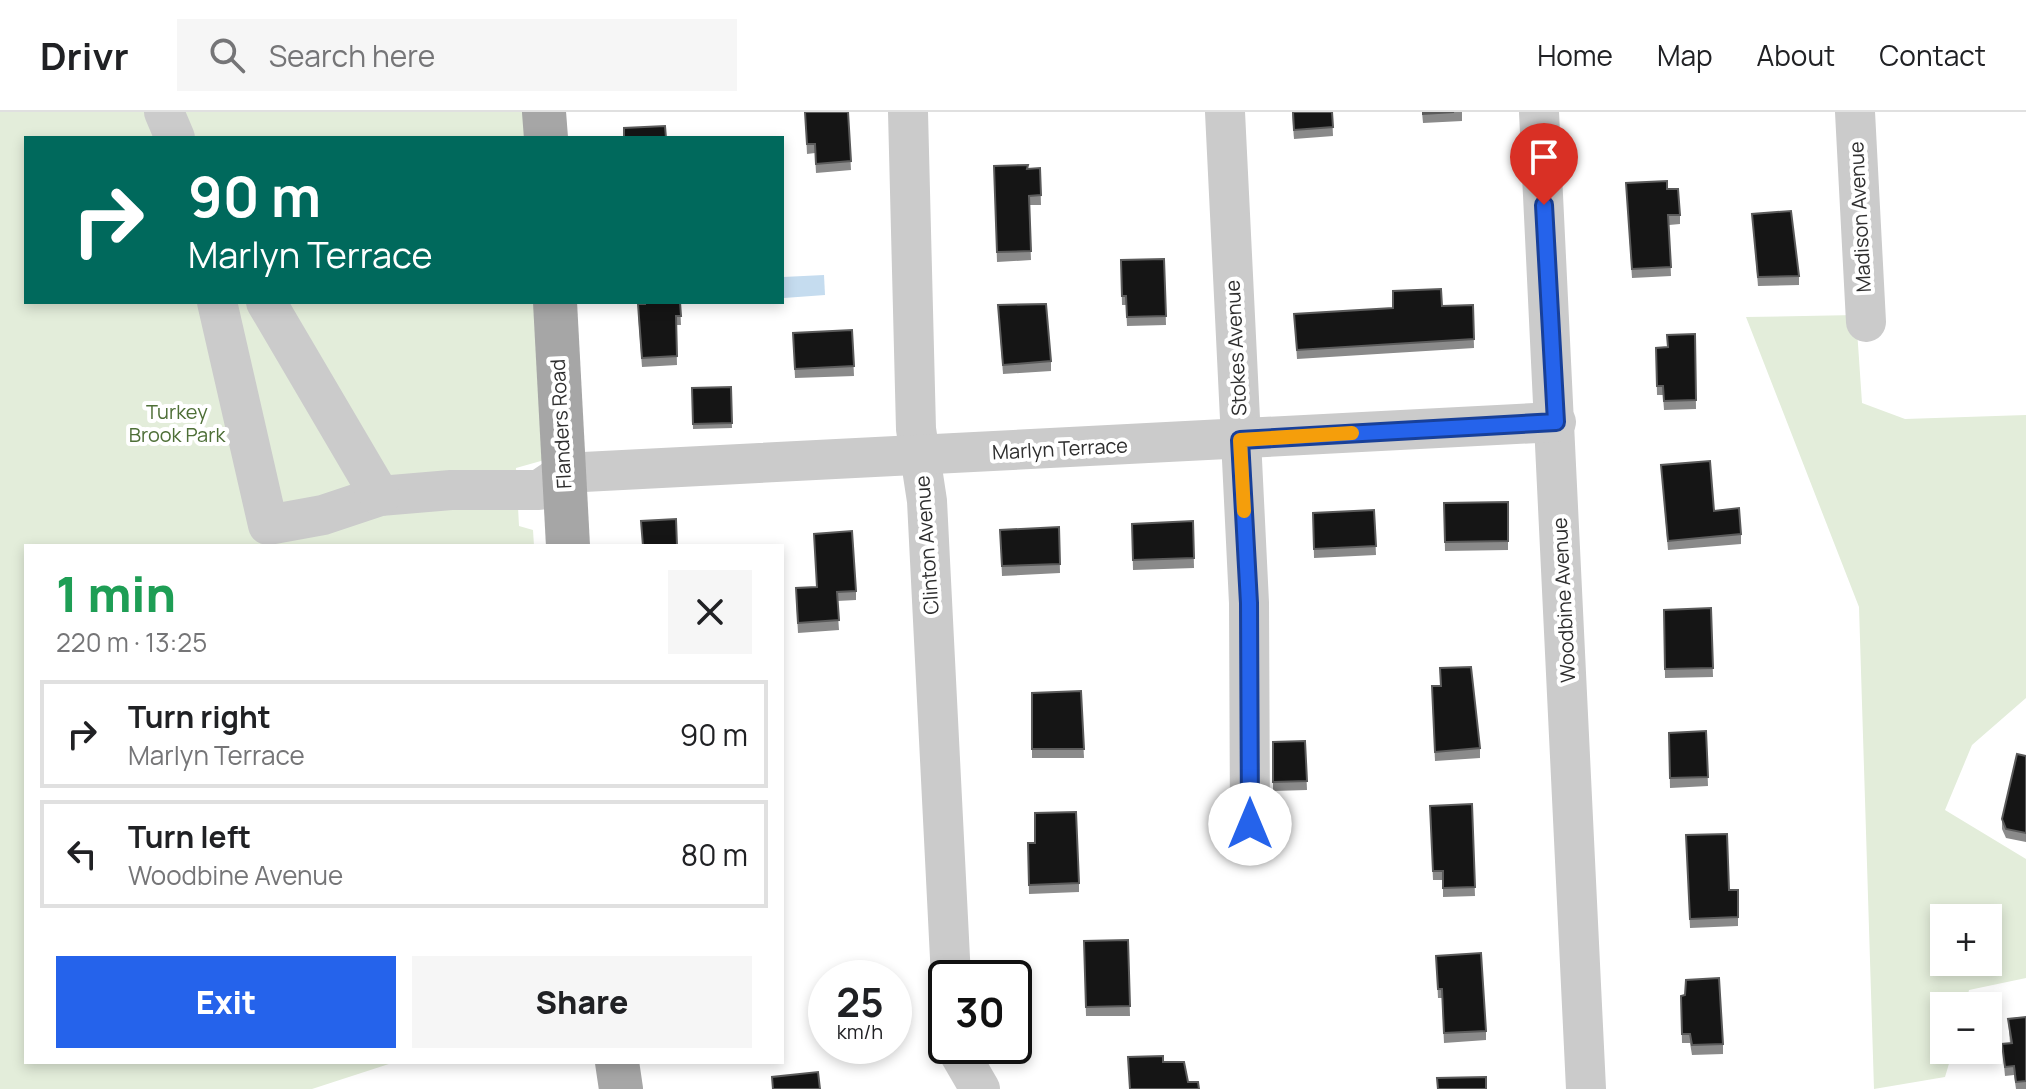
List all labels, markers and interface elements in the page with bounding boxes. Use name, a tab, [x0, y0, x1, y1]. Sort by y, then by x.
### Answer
search box	[177, 19, 737, 91]
text: Drivr	[40, 29, 129, 81]
icon: search	[205, 33, 249, 77]
text: Search here	[269, 35, 435, 76]
text: Home	[1537, 36, 1613, 74]
text: Map	[1657, 36, 1713, 74]
text: About	[1757, 36, 1835, 74]
text: Contact	[1879, 36, 1986, 74]
pin	[1510, 123, 1578, 205]
icon: arrive	[1522, 135, 1566, 179]
street label: Madison Avenue	[1842, 141, 1877, 293]
text: 90 m	[188, 157, 321, 234]
icon: right	[56, 168, 160, 272]
text: Marlyn Terrace	[188, 230, 433, 279]
street label: Stokes Avenue	[1218, 279, 1253, 417]
street label: Flanders Road	[544, 358, 577, 490]
park label: Turkey Brook Park	[129, 398, 226, 448]
street label: Marlyn Terrace	[991, 431, 1129, 466]
street label: Clinton Avenue	[908, 475, 945, 615]
street label: Woodbine Avenue	[1546, 517, 1581, 683]
text: 1 min	[56, 561, 176, 626]
button: close	[668, 570, 752, 654]
text: 220 m · 13:25	[56, 624, 207, 660]
text: Turn right	[128, 696, 271, 737]
icon: right	[60, 712, 104, 756]
text: 90 m	[680, 714, 748, 755]
text: Marlyn Terrace	[128, 737, 305, 773]
position arrow	[1208, 782, 1292, 866]
text: Turn left	[128, 816, 251, 857]
icon: left	[60, 832, 104, 876]
text: 80 m	[681, 834, 748, 875]
text: Woodbine Avenue	[128, 857, 343, 893]
map controls	[1930, 904, 2002, 1064]
button: +	[1930, 904, 2002, 976]
button: Exit	[56, 956, 396, 1048]
button: Share	[412, 956, 752, 1048]
speed limit sign: 30	[928, 960, 1032, 1064]
text: 25	[836, 974, 884, 1029]
button: −	[1930, 992, 2002, 1064]
text: km/h	[837, 1018, 883, 1045]

